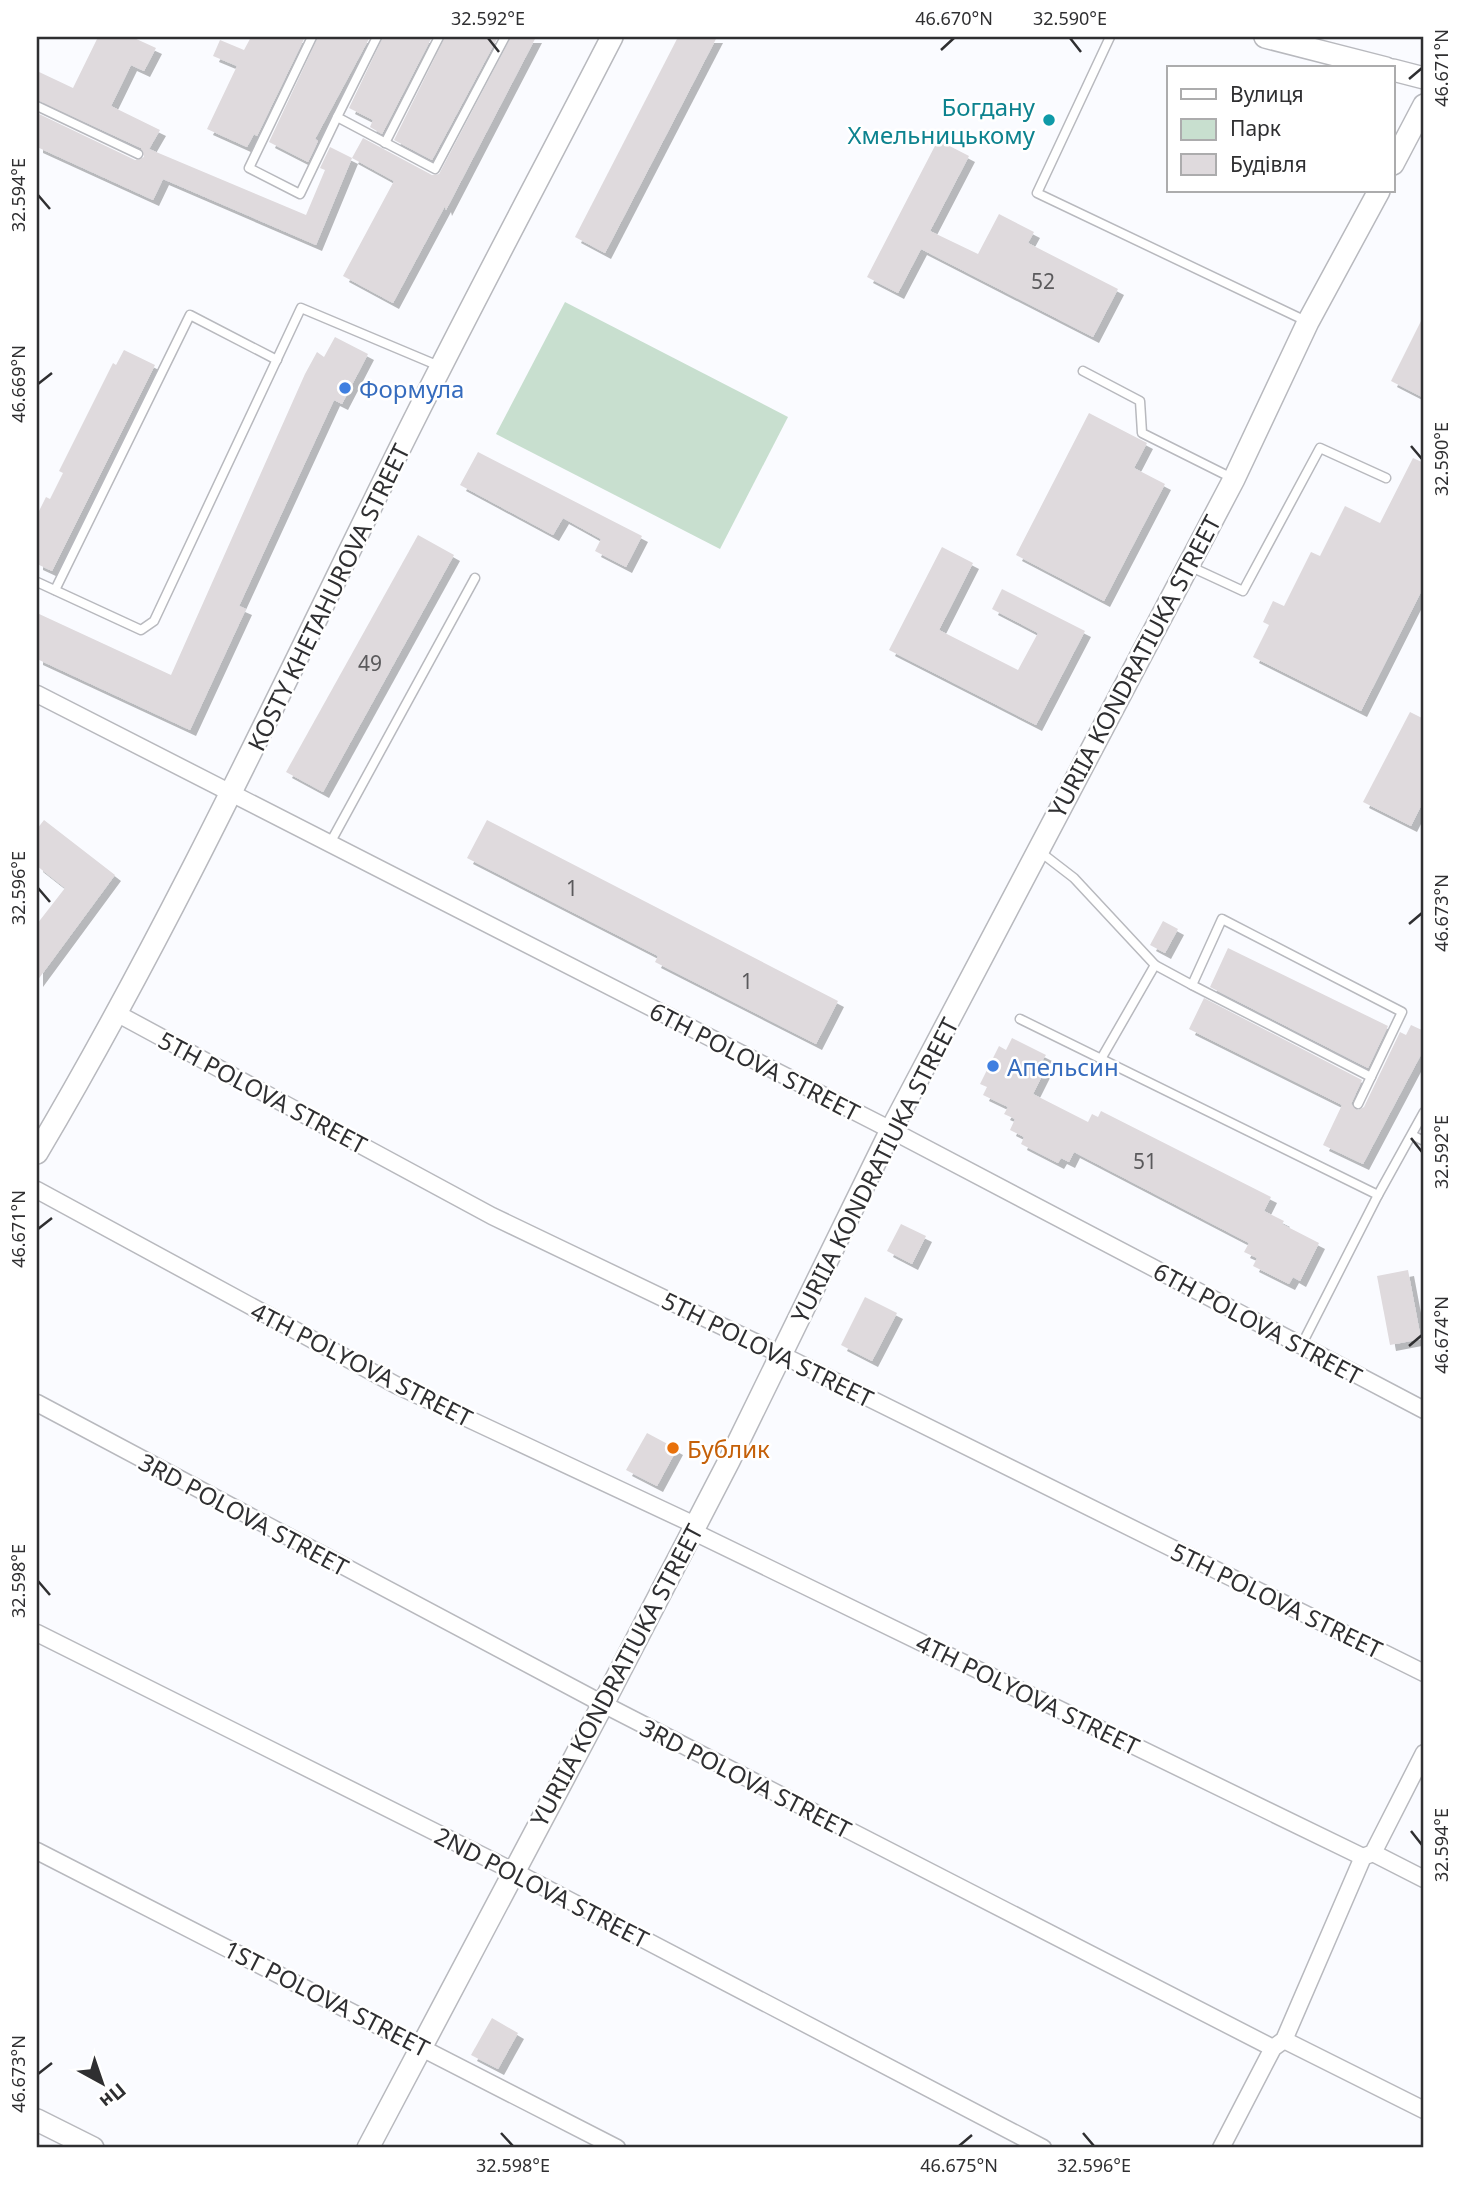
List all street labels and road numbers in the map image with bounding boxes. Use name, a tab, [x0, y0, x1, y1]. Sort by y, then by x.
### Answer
street label: KOSTY KHETAHUROVA STREET	[239, 437, 417, 756]
street label: YURIIA KONDRATIUKA STREET	[1040, 508, 1228, 823]
street label: 6TH POLOVA STREET	[644, 994, 866, 1129]
street label: YURIIA KONDRATIUKA STREET	[783, 1011, 966, 1328]
street label: 5TH POLOVA STREET	[153, 1023, 374, 1161]
street label: 6TH POLOVA STREET	[1148, 1254, 1369, 1392]
street label: 5TH POLOVA STREET	[657, 1283, 880, 1415]
street label: 4TH POLYOVA STREET	[246, 1294, 479, 1434]
street label: 3RD POLOVA STREET	[133, 1445, 355, 1584]
street label: YURIIA KONDRATIUKA STREET	[522, 1517, 710, 1832]
street label: 5TH POLOVA STREET	[1166, 1534, 1389, 1666]
street label: 4TH POLYOVA STREET	[911, 1626, 1146, 1763]
street label: 3RD POLOVA STREET	[635, 1710, 858, 1846]
street label: 2ND POLOVA STREET	[429, 1819, 655, 1956]
street label: 1ST POLOVA STREET	[218, 1932, 436, 2064]

